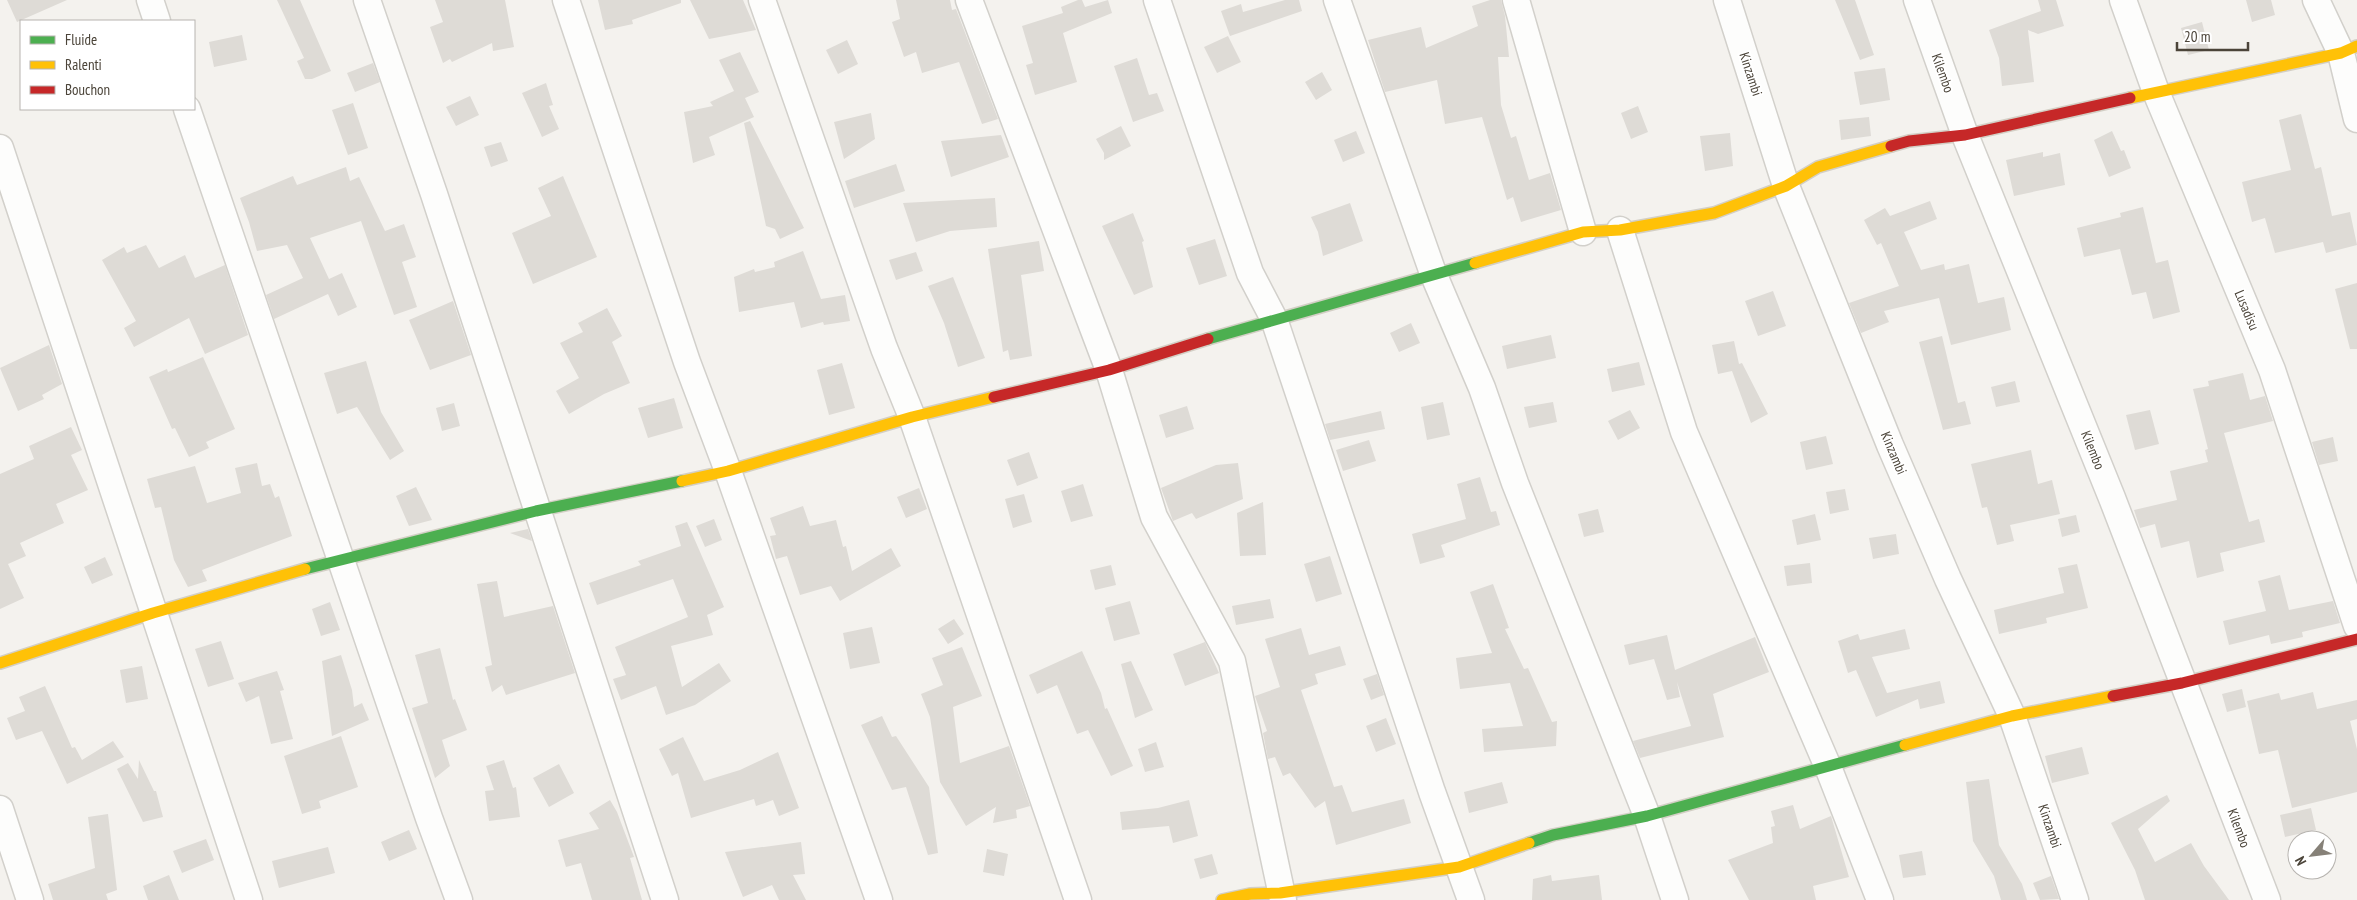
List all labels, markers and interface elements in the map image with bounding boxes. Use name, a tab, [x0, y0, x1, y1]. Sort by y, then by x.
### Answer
legend	[20, 20, 195, 110]
scale bar	[2177, 20, 2248, 52]
text: 20 m	[2184, 27, 2210, 46]
text: Fluide	[65, 30, 97, 49]
street label: Kinzambi	[1735, 50, 1767, 98]
street label: Kilembo	[1928, 51, 1958, 95]
text: Ralenti	[65, 55, 102, 74]
text: Bouchon	[65, 80, 110, 99]
street label: Lusadisu	[2231, 287, 2263, 333]
street label: Kilembo	[2077, 428, 2109, 472]
street label: Kinzambi	[1877, 429, 1911, 477]
street label: Kinzambi	[2034, 802, 2066, 850]
street label: Kilembo	[2223, 806, 2255, 850]
north arrow	[2287, 830, 2337, 880]
text: N	[2291, 854, 2310, 869]

